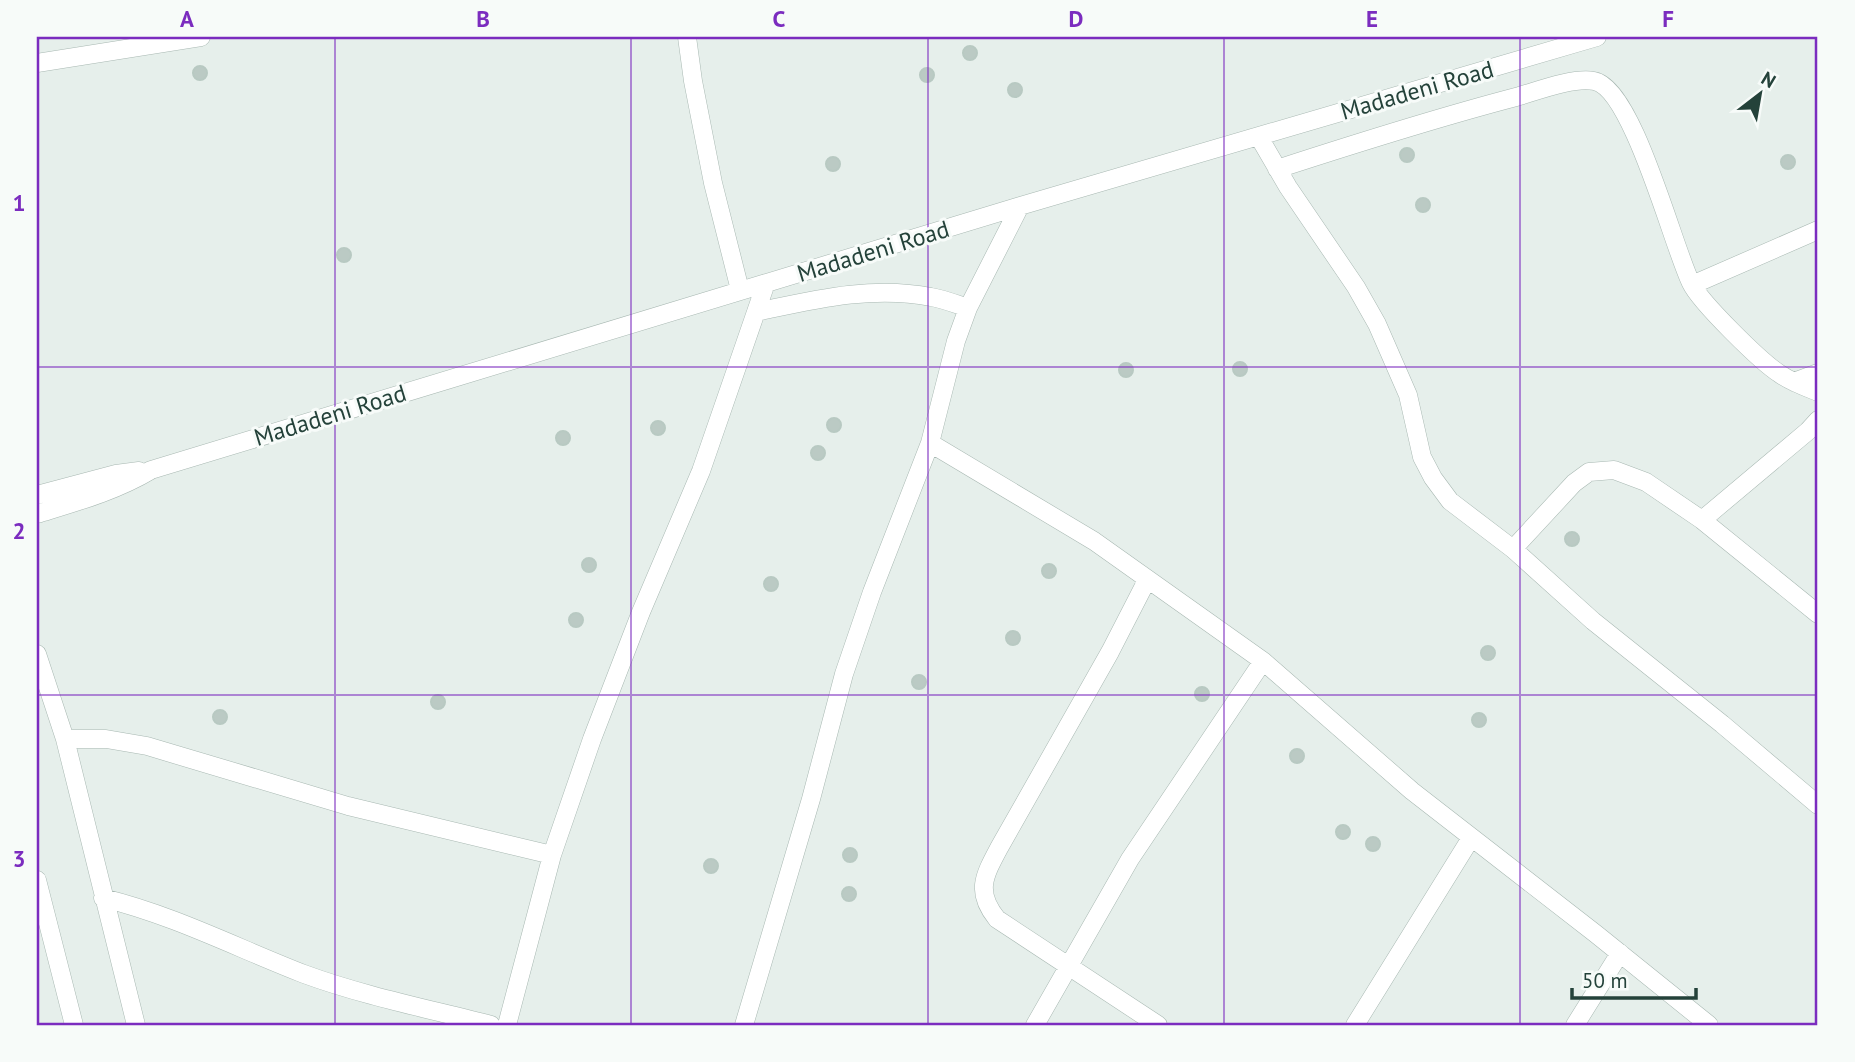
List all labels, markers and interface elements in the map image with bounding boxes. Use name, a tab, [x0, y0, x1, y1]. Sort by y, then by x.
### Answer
text: A	[180, 4, 194, 33]
text: B	[476, 4, 490, 33]
text: C	[773, 4, 786, 33]
text: D	[1069, 4, 1083, 33]
text: E	[1366, 4, 1378, 33]
text: F	[1662, 4, 1674, 33]
street label: Madadeni Road	[1337, 53, 1497, 127]
north arrow	[1726, 60, 1796, 130]
text: N	[1757, 66, 1780, 93]
text: 1	[12, 188, 26, 217]
street label: Madadeni Road	[793, 213, 953, 289]
street label: Madadeni Road	[250, 377, 410, 453]
text: 2	[12, 516, 26, 545]
text: 3	[12, 844, 26, 873]
scale bar	[1572, 957, 1696, 1001]
text: 50 m	[1582, 967, 1628, 994]

